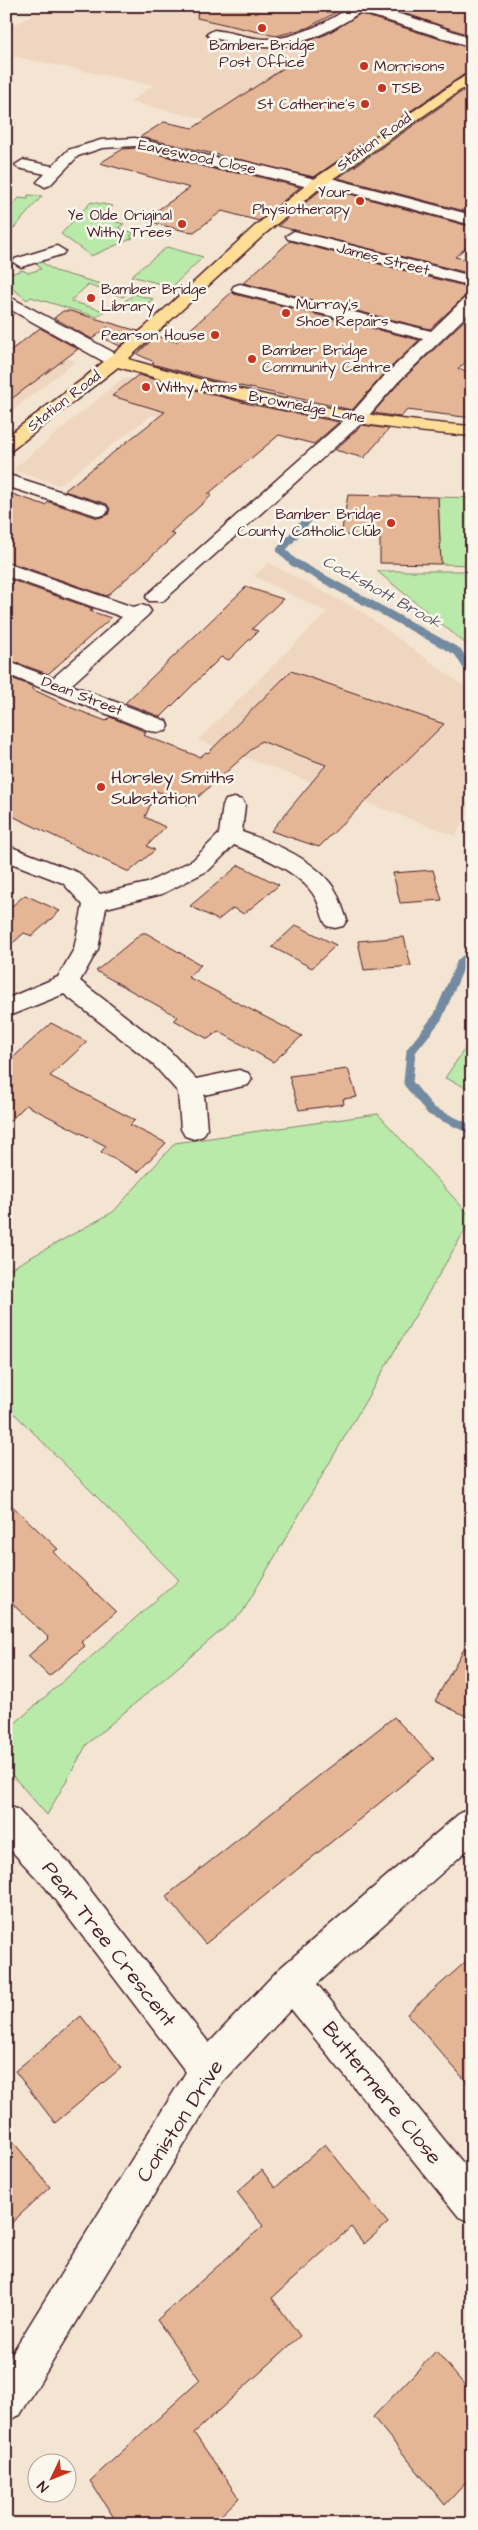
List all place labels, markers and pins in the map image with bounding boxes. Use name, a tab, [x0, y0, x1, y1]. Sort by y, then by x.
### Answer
marker: Bamber Bridge Post Office	[256, 22, 268, 34]
place label: Bamber Bridge Post Office	[209, 35, 315, 73]
place label: Morrisons	[374, 56, 445, 77]
marker: Morrisons	[358, 60, 370, 72]
place label: TSB	[392, 78, 422, 99]
marker: TSB	[376, 82, 388, 94]
place label: St Catherine's	[257, 94, 355, 115]
marker: St Catherine's	[359, 98, 371, 110]
place label: Your Physiotherapy	[252, 182, 350, 221]
marker: Your Physiotherapy	[354, 195, 366, 207]
place label: Ye Olde Original Withy Trees	[68, 205, 172, 244]
marker: Ye Olde Original Withy Trees	[176, 218, 188, 230]
place label: Bamber Bridge Library	[101, 279, 207, 318]
marker: Bamber Bridge Library	[85, 292, 97, 304]
place label: Murray's Shoe Repairs	[296, 294, 389, 332]
marker: Murray's Shoe Repairs	[280, 307, 292, 319]
place label: Pearson House	[101, 325, 205, 346]
marker: Pearson House	[209, 329, 221, 341]
place label: Bamber Bridge Community Centre	[262, 340, 391, 379]
marker: Bamber Bridge Community Centre	[246, 353, 258, 365]
place label: Withy Arms	[156, 377, 238, 399]
marker: Withy Arms	[140, 381, 152, 393]
place label: Bamber Bridge County Catholic Club	[237, 504, 382, 543]
marker: Bamber Bridge County Catholic Club	[385, 517, 397, 529]
place label: Horsley Smiths Substation	[111, 765, 234, 811]
marker: Horsley Smiths Substation	[95, 781, 107, 793]

